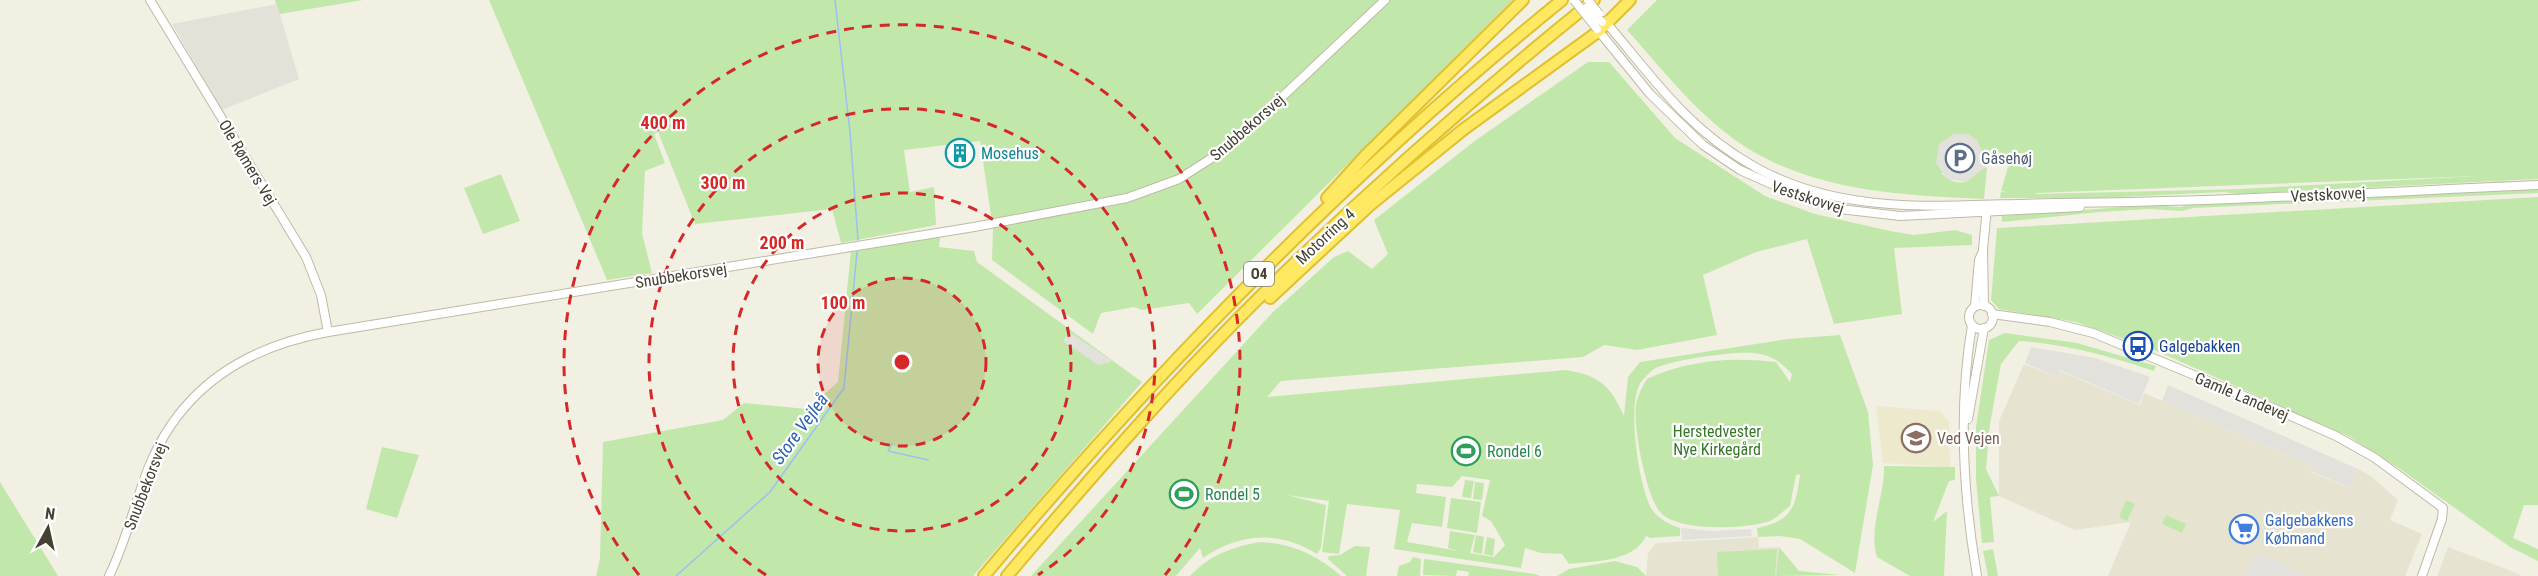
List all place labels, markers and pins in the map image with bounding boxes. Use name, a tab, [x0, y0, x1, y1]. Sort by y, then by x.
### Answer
building icon: Mosehus	[944, 137, 976, 169]
parking icon: Gåsehøj	[1944, 142, 1976, 174]
place label: Mosehus	[981, 144, 1039, 163]
place label: Gåsehøj	[1981, 149, 2032, 168]
bus stop icon: Galgebakken	[2122, 330, 2154, 362]
place label: Galgebakken	[2159, 337, 2240, 356]
centre of rings	[892, 352, 912, 372]
school or university icon: Ved Vejen	[1900, 422, 1932, 454]
place label: Ved Vejen	[1937, 429, 2000, 448]
sports icon: Rondel 6	[1450, 435, 1482, 467]
place label: Rondel 6	[1487, 442, 1542, 461]
sports icon: Rondel 5	[1168, 478, 1200, 510]
place label: Rondel 5	[1205, 485, 1260, 504]
place label: Galgebakkens Købmand	[2265, 511, 2354, 548]
supermarket icon: Galgebakkens Købmand	[2228, 513, 2260, 545]

